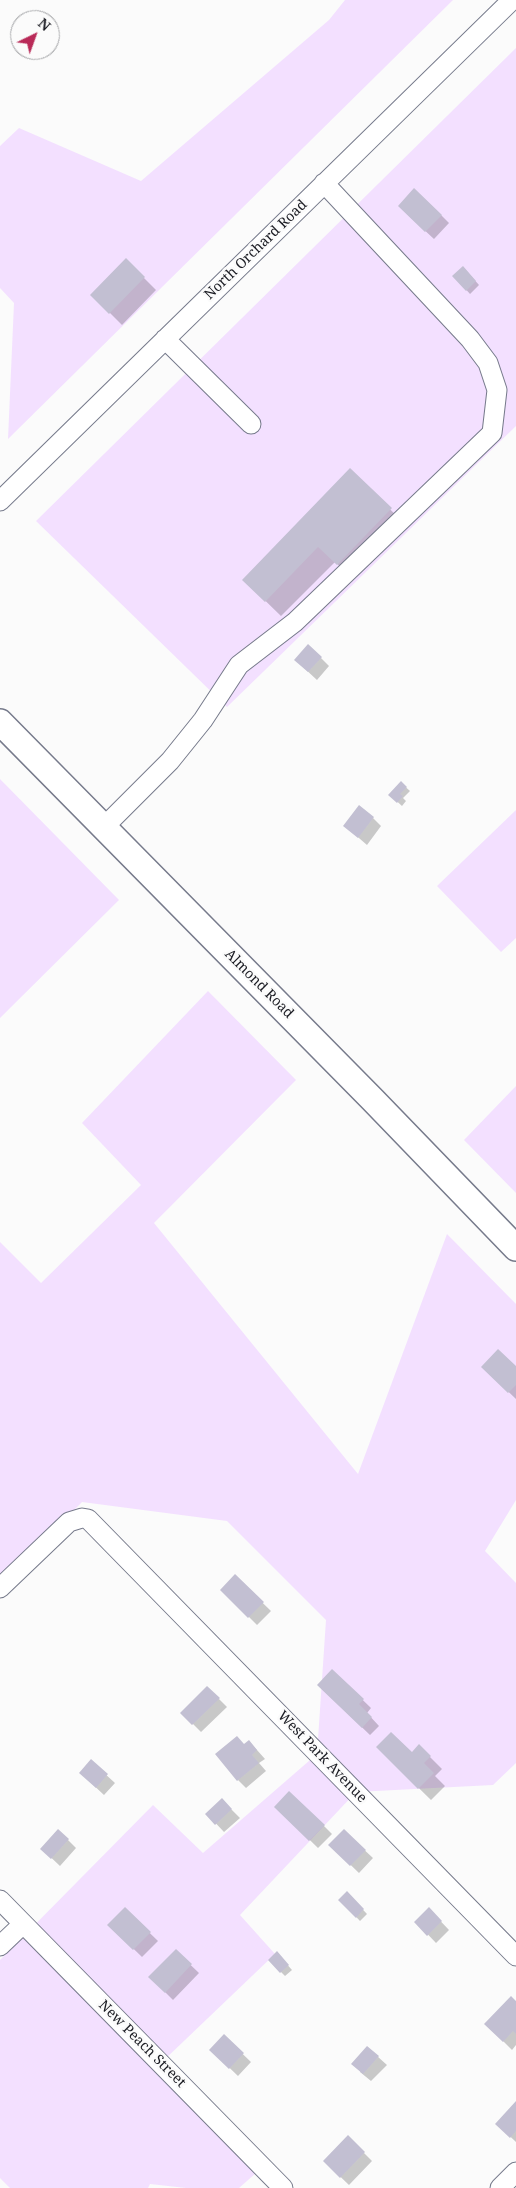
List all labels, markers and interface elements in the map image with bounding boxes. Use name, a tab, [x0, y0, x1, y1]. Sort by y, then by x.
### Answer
north arrow	[10, 10, 60, 60]
text: N	[34, 13, 55, 35]
street label: North Orchard Road	[201, 197, 311, 303]
street label: Almond Road	[221, 946, 297, 1022]
street label: West Park Avenue	[274, 1708, 370, 1806]
street label: New Peach Street	[95, 1997, 189, 2091]

